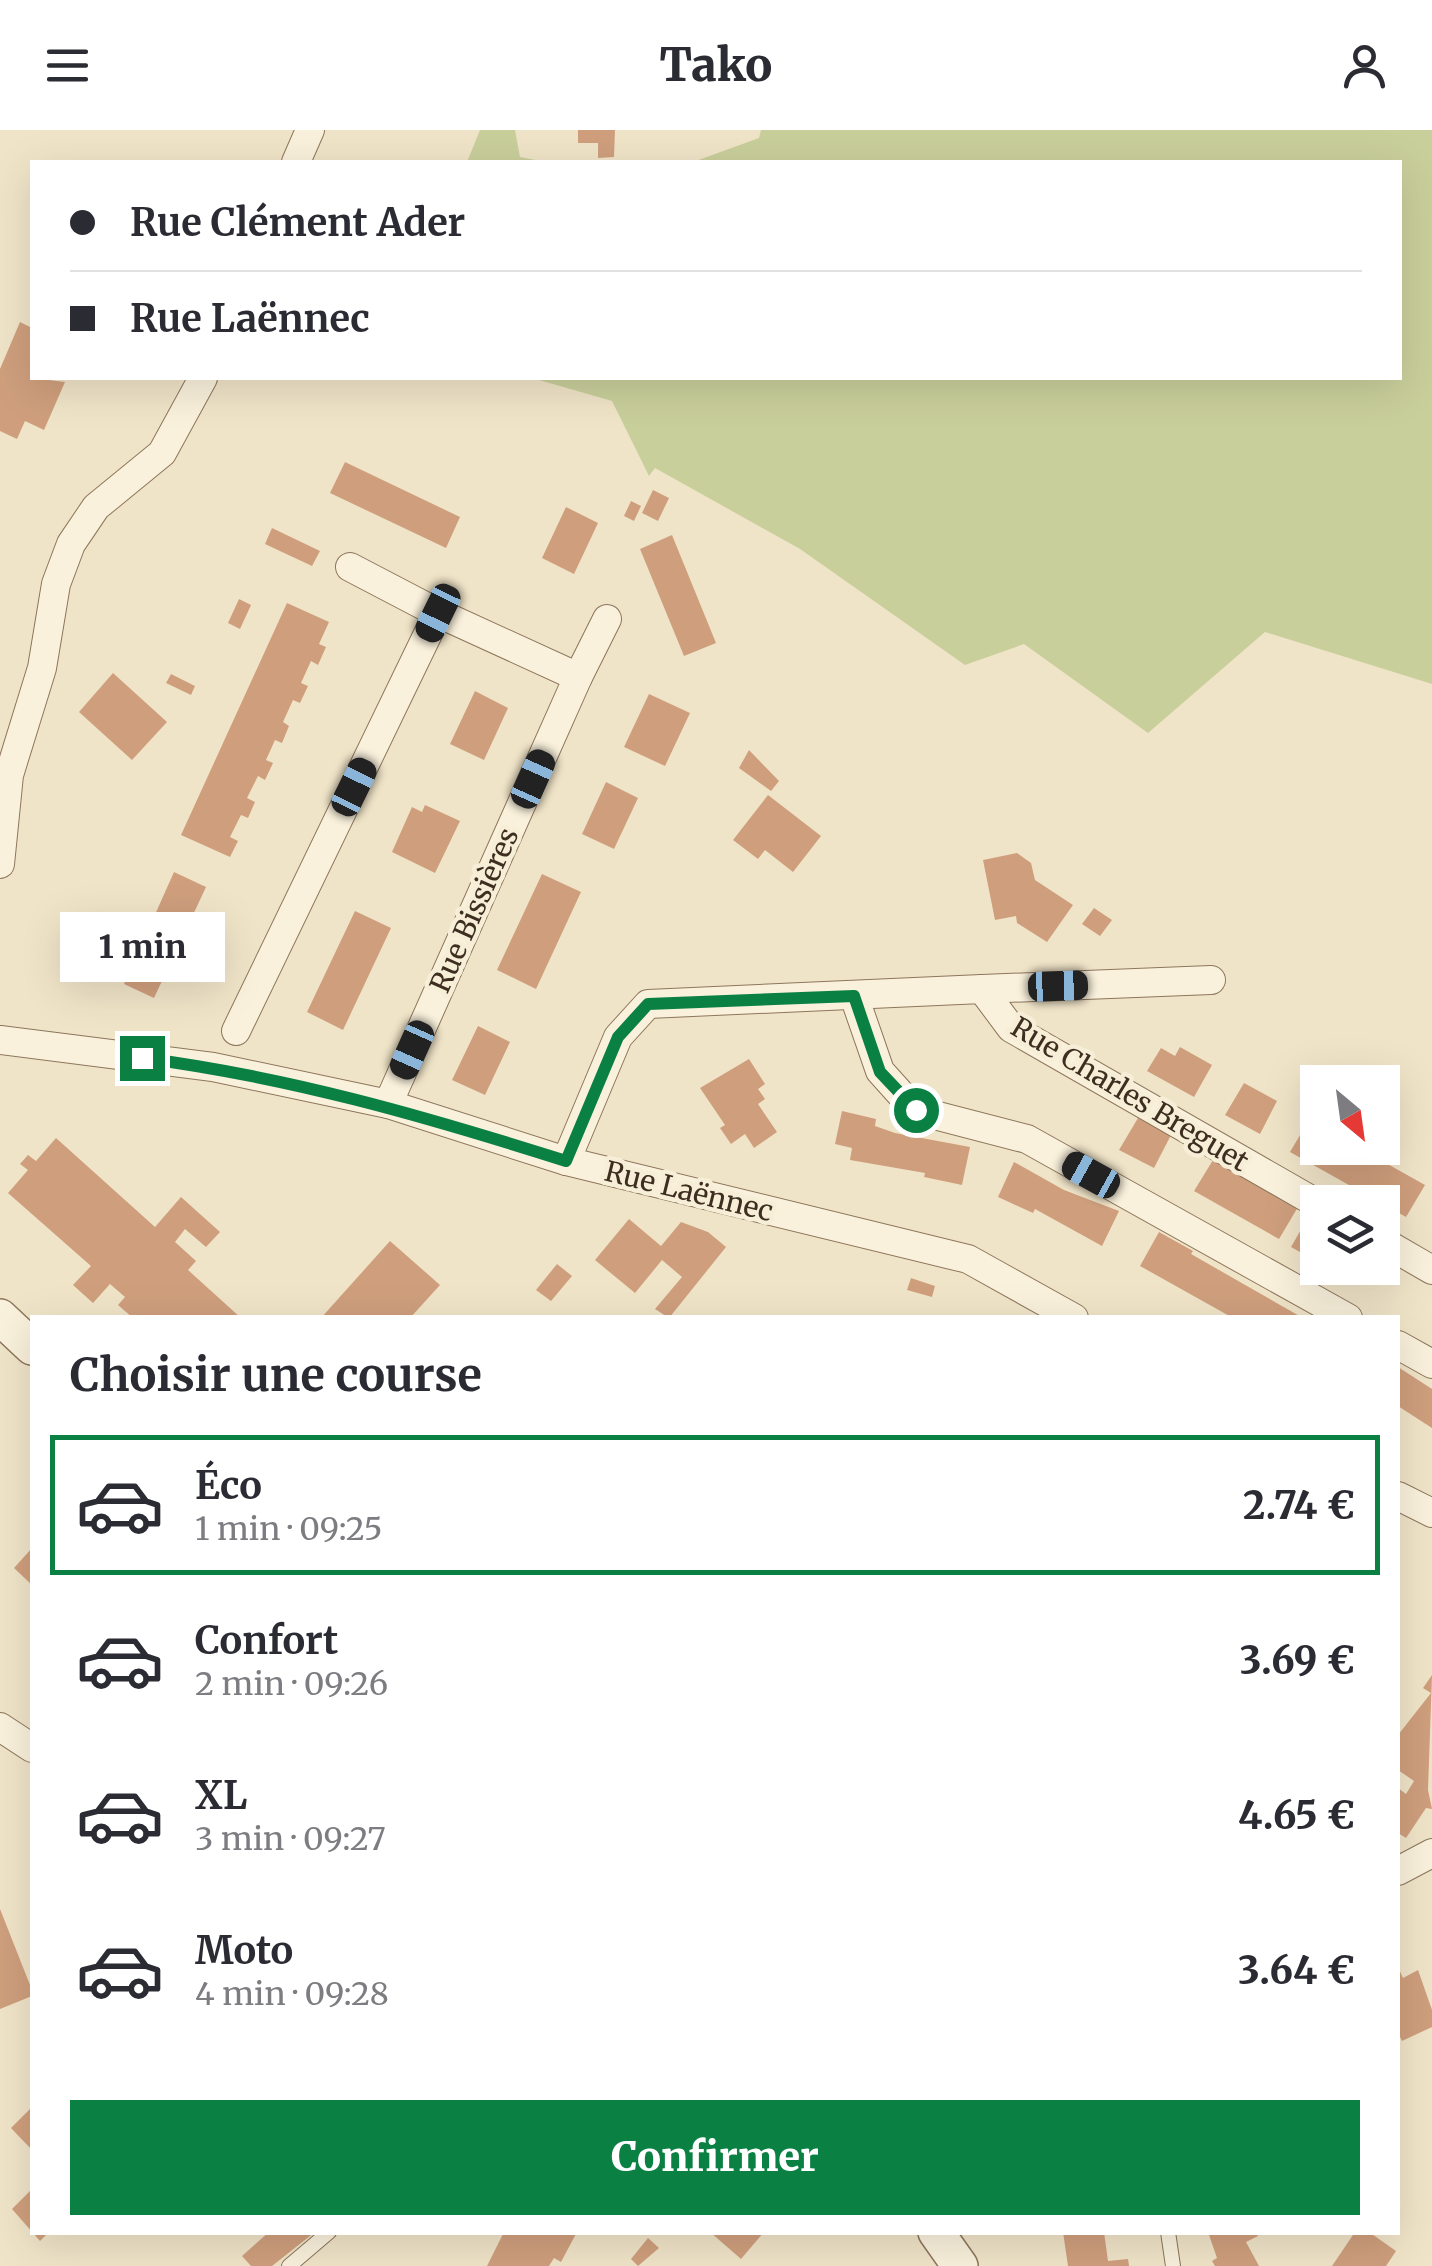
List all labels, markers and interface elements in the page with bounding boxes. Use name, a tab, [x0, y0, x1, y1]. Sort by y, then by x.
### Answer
text: Tako	[660, 37, 772, 93]
icon: menu	[40, 38, 95, 93]
icon: person	[1337, 38, 1392, 93]
text: Rue Clément Ader	[130, 199, 465, 246]
text: Rue Laënnec	[130, 295, 370, 342]
car	[411, 579, 465, 647]
car	[507, 745, 559, 813]
car	[327, 753, 381, 821]
street label: Rue Bissières	[422, 822, 526, 998]
callout: 1 min	[59, 913, 224, 983]
text: 1 min	[99, 927, 186, 967]
car	[1027, 970, 1089, 1002]
street label: Rue Charles Breguet	[1005, 1009, 1255, 1179]
car	[386, 1016, 438, 1084]
route end	[120, 1036, 165, 1081]
north arrow	[1300, 1065, 1400, 1165]
map controls	[1300, 1065, 1400, 1285]
route start	[894, 1088, 939, 1133]
car	[1057, 1147, 1125, 1203]
street label: Rue Laënnec	[601, 1153, 777, 1229]
button: layers	[1300, 1185, 1400, 1285]
text: Choisir une course	[70, 1347, 482, 1403]
icon: car	[75, 1460, 165, 1550]
text: Éco	[195, 1462, 262, 1509]
text: 2.74 €	[1243, 1482, 1355, 1529]
text: 1 min · 09:25	[195, 1509, 382, 1549]
icon: car	[75, 1615, 165, 1705]
text: Confort	[195, 1617, 338, 1664]
text: 3.69 €	[1240, 1637, 1355, 1684]
text: 2 min · 09:26	[195, 1664, 388, 1704]
icon: car	[75, 1770, 165, 1860]
text: XL	[195, 1772, 247, 1819]
text: 4.65 €	[1238, 1792, 1355, 1839]
text: 3 min · 09:27	[195, 1819, 386, 1859]
icon: car	[75, 1925, 165, 2015]
text: Moto	[195, 1927, 293, 1974]
text: 3.64 €	[1238, 1947, 1355, 1994]
text: 4 min · 09:28	[195, 1974, 389, 2014]
button: Confirmer	[70, 2100, 1360, 2215]

